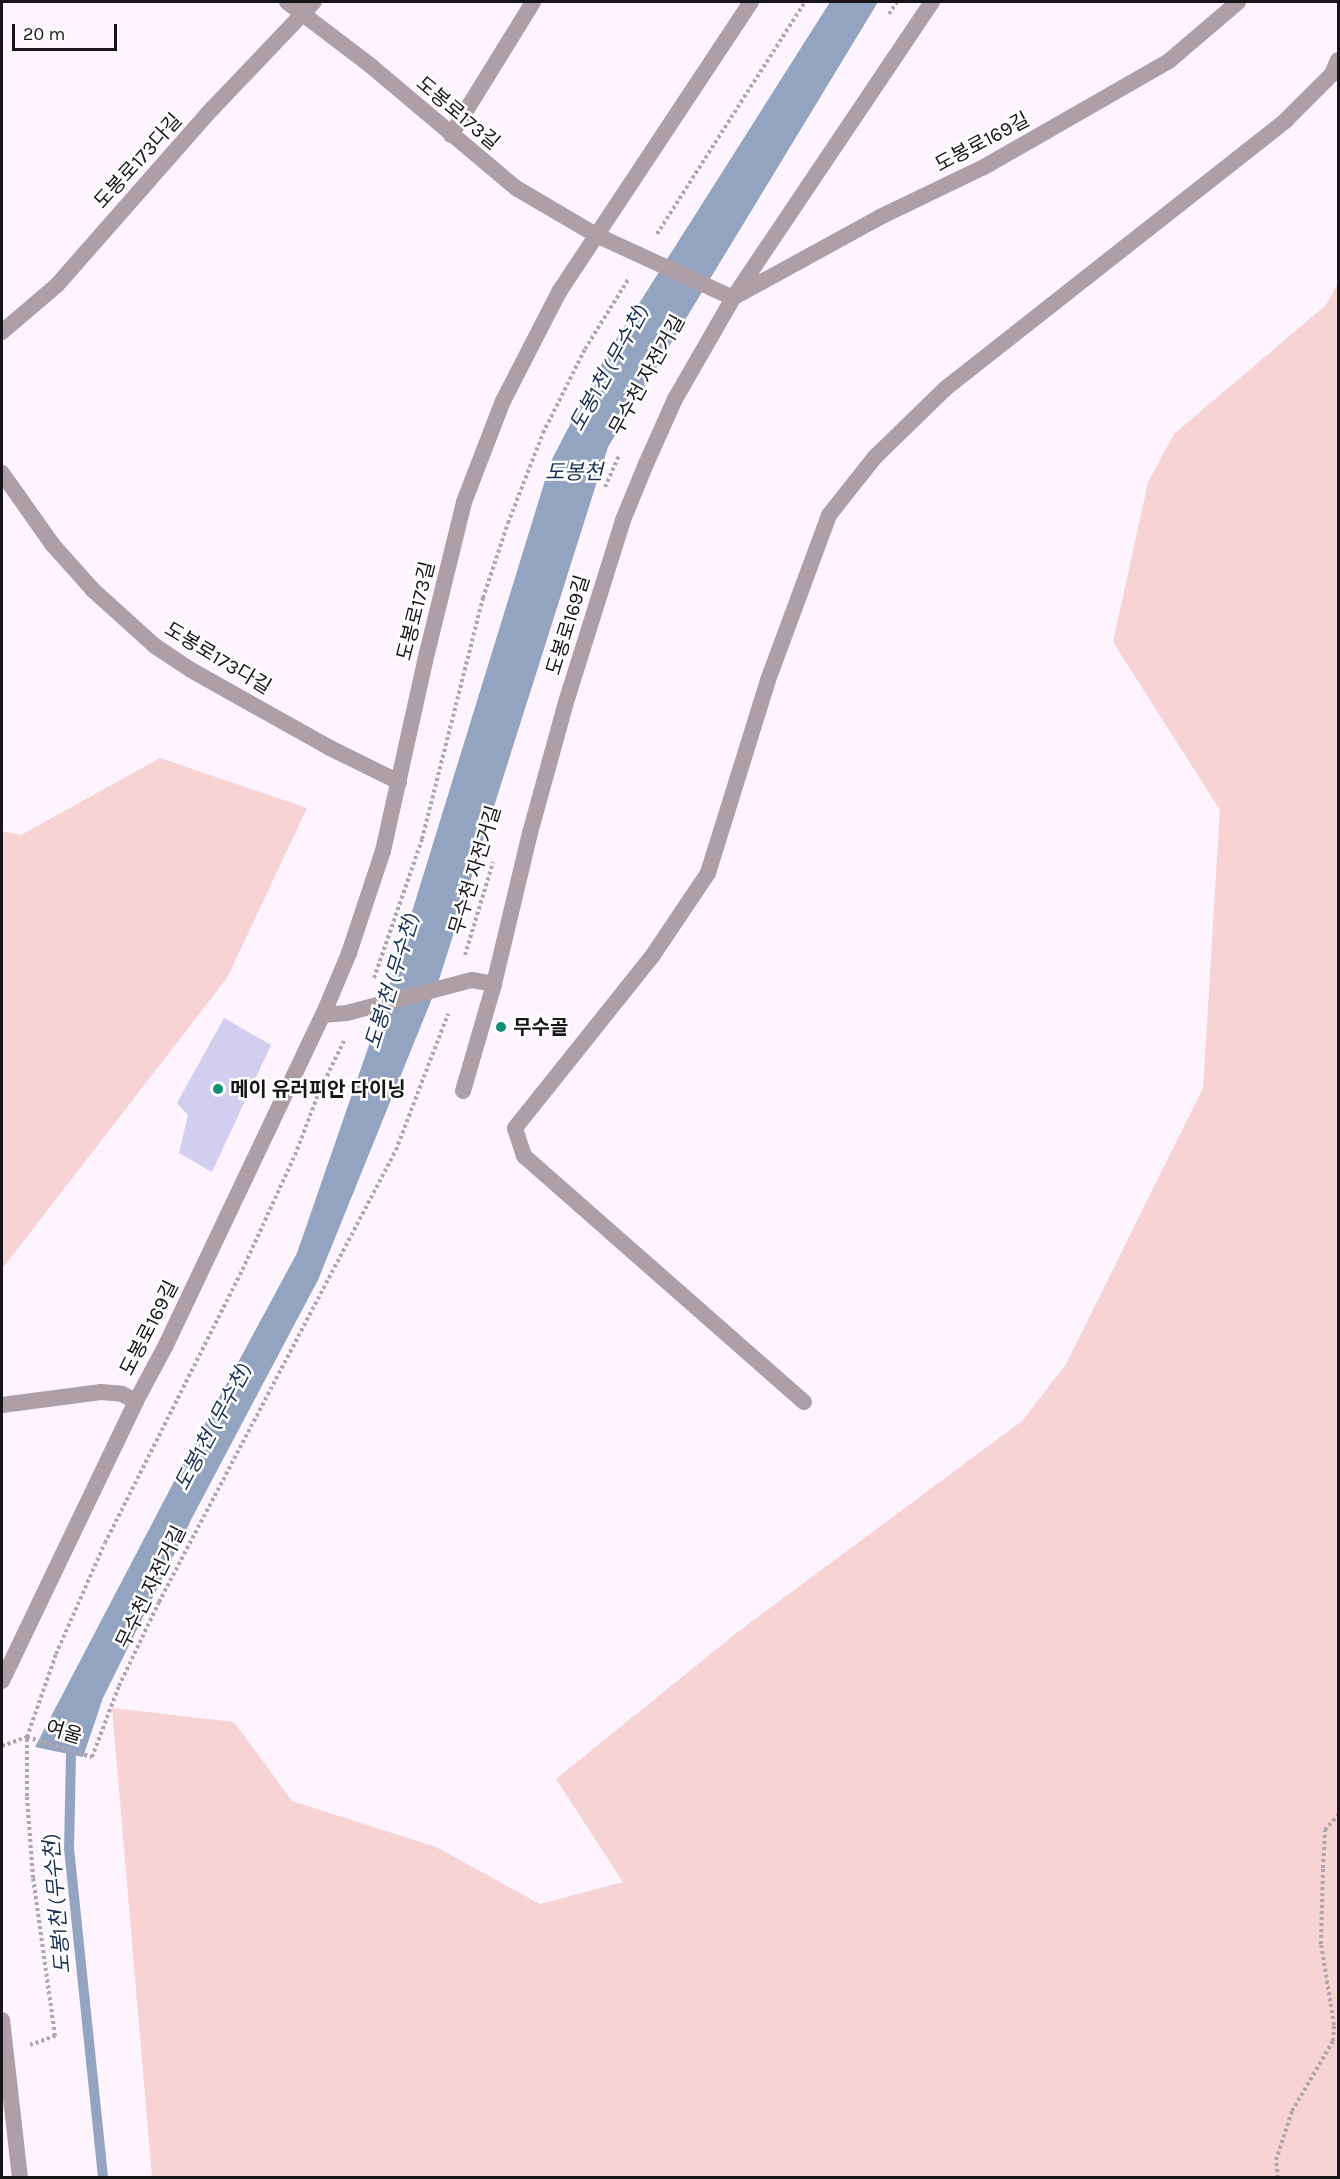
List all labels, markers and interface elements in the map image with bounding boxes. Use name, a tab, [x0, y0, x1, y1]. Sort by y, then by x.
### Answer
scale bar	[15, 12, 120, 50]
text: 20 m	[23, 23, 65, 45]
street label: 도봉로173길	[411, 71, 505, 155]
street label: 도봉로169길	[931, 107, 1033, 177]
street label: 도봉로173다길	[89, 108, 187, 214]
water label: 도봉1천 (무수천)	[564, 301, 654, 435]
street label: 무수천 자전거길	[604, 311, 690, 439]
water label: 도봉천	[545, 459, 603, 485]
street label: 도봉로173길	[392, 559, 440, 663]
street label: 도봉로169길	[541, 572, 595, 678]
street label: 도봉로173다길	[160, 617, 276, 699]
street label: 무수천 자전거길	[444, 803, 506, 937]
water label: 도봉1천 (무수천)	[359, 910, 425, 1052]
place label: 무수골	[513, 1015, 568, 1039]
marker: 무수골	[494, 1020, 508, 1034]
place label: 메이 유러피안 다이닝	[230, 1077, 406, 1101]
marker: 메이 유러피안 다이닝	[211, 1082, 225, 1096]
street label: 도봉로169길	[115, 1277, 183, 1379]
water label: 도봉1천 (무수천)	[169, 1359, 257, 1495]
street label: 무수천 자전거길	[111, 1522, 191, 1652]
street label: 여울	[43, 1715, 85, 1749]
water label: 도봉1천 (무수천)	[38, 1833, 76, 1975]

